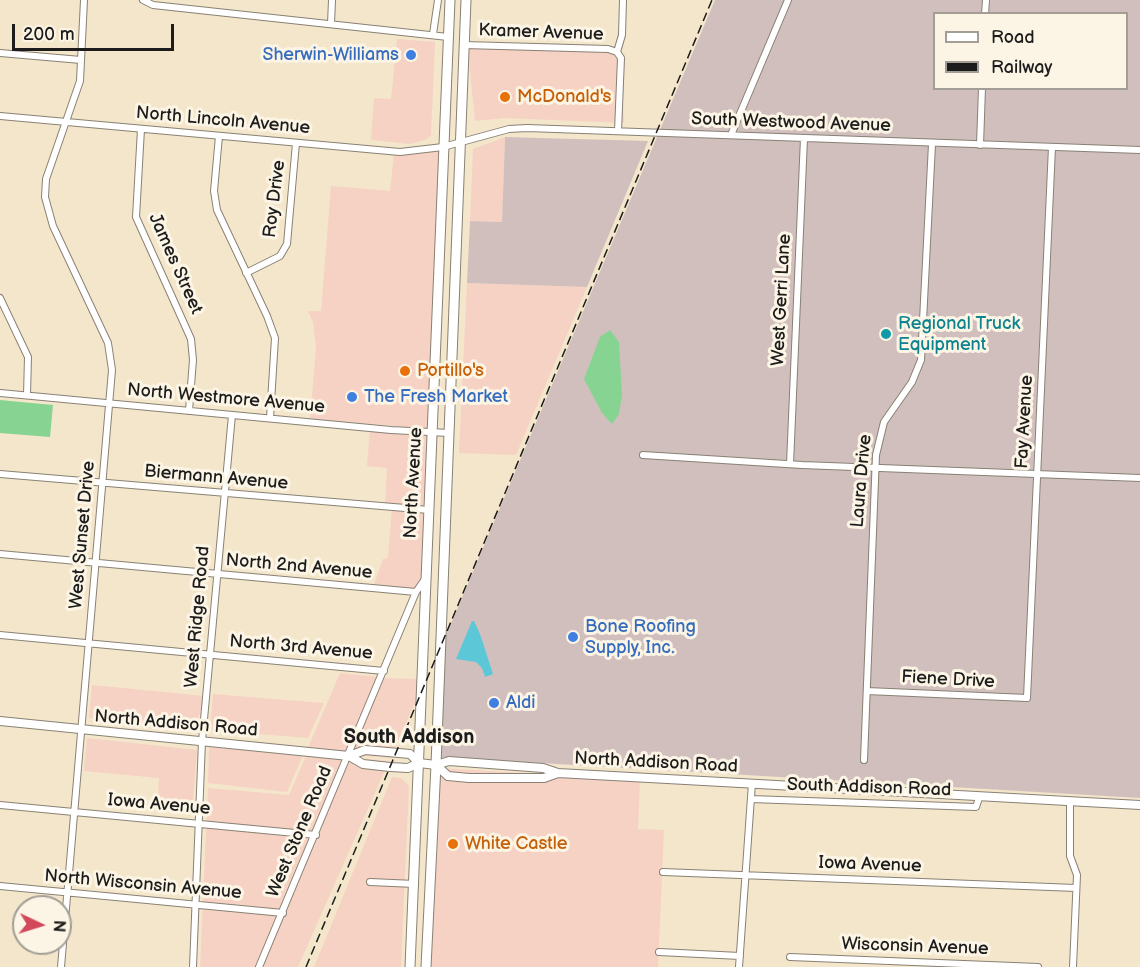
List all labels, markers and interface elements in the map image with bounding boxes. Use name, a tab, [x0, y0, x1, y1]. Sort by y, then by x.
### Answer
scale bar	[15, 12, 177, 50]
legend	[933, 12, 1128, 90]
street label: Kramer Avenue	[478, 20, 604, 46]
text: 200 m	[23, 24, 75, 45]
text: Road	[991, 27, 1035, 48]
place label: Sherwin-Williams	[263, 44, 399, 66]
marker: Sherwin-Williams	[404, 48, 418, 62]
text: Railway	[991, 57, 1053, 78]
place label: McDonald's	[517, 86, 611, 108]
marker: McDonald's	[498, 90, 512, 104]
street label: North Lincoln Avenue	[135, 103, 311, 139]
street label: South Westwood Avenue	[691, 109, 891, 137]
street label: Roy Drive	[260, 159, 290, 239]
street label: James Street	[143, 210, 207, 318]
street label: West Gerri Lane	[768, 233, 796, 367]
place label: Regional Truck Equipment	[898, 313, 1020, 356]
marker: Regional Truck Equipment	[879, 327, 893, 341]
place label: Portillo's	[417, 360, 484, 382]
marker: Portillo's	[398, 364, 412, 378]
street label: Fay Avenue	[1012, 375, 1038, 469]
street label: North Westmore Avenue	[126, 380, 326, 418]
place label: The Fresh Market	[364, 386, 508, 408]
marker: The Fresh Market	[345, 390, 359, 404]
street label: North Avenue	[400, 427, 428, 539]
street label: Laura Drive	[847, 433, 877, 529]
street label: West Sunset Drive	[66, 460, 100, 610]
street label: Biermann Avenue	[143, 461, 289, 495]
street label: West Ridge Road	[181, 545, 215, 689]
street label: North 2nd Avenue	[225, 550, 373, 584]
place label: Bone Roofing Supply, Inc.	[585, 616, 696, 658]
marker: Bone Roofing Supply, Inc.	[566, 630, 580, 644]
street label: North 3rd Avenue	[229, 631, 373, 665]
street label: Fiene Drive	[901, 667, 995, 693]
place label: Aldi	[506, 692, 535, 714]
marker: Aldi	[487, 696, 501, 710]
street label: North Addison Road	[93, 706, 259, 742]
district label: South Addison	[344, 726, 474, 750]
street label: North Addison Road	[574, 748, 738, 778]
street label: West Stone Road	[263, 763, 337, 901]
street label: South Addison Road	[786, 774, 952, 802]
street label: Iowa Avenue	[107, 790, 211, 820]
place label: White Castle	[465, 833, 567, 855]
marker: White Castle	[446, 837, 460, 851]
street label: Iowa Avenue	[818, 852, 922, 878]
street label: North Wisconsin Avenue	[43, 866, 243, 904]
north arrow	[12, 895, 72, 955]
text: N	[49, 919, 68, 933]
street label: Wisconsin Avenue	[841, 934, 989, 960]

